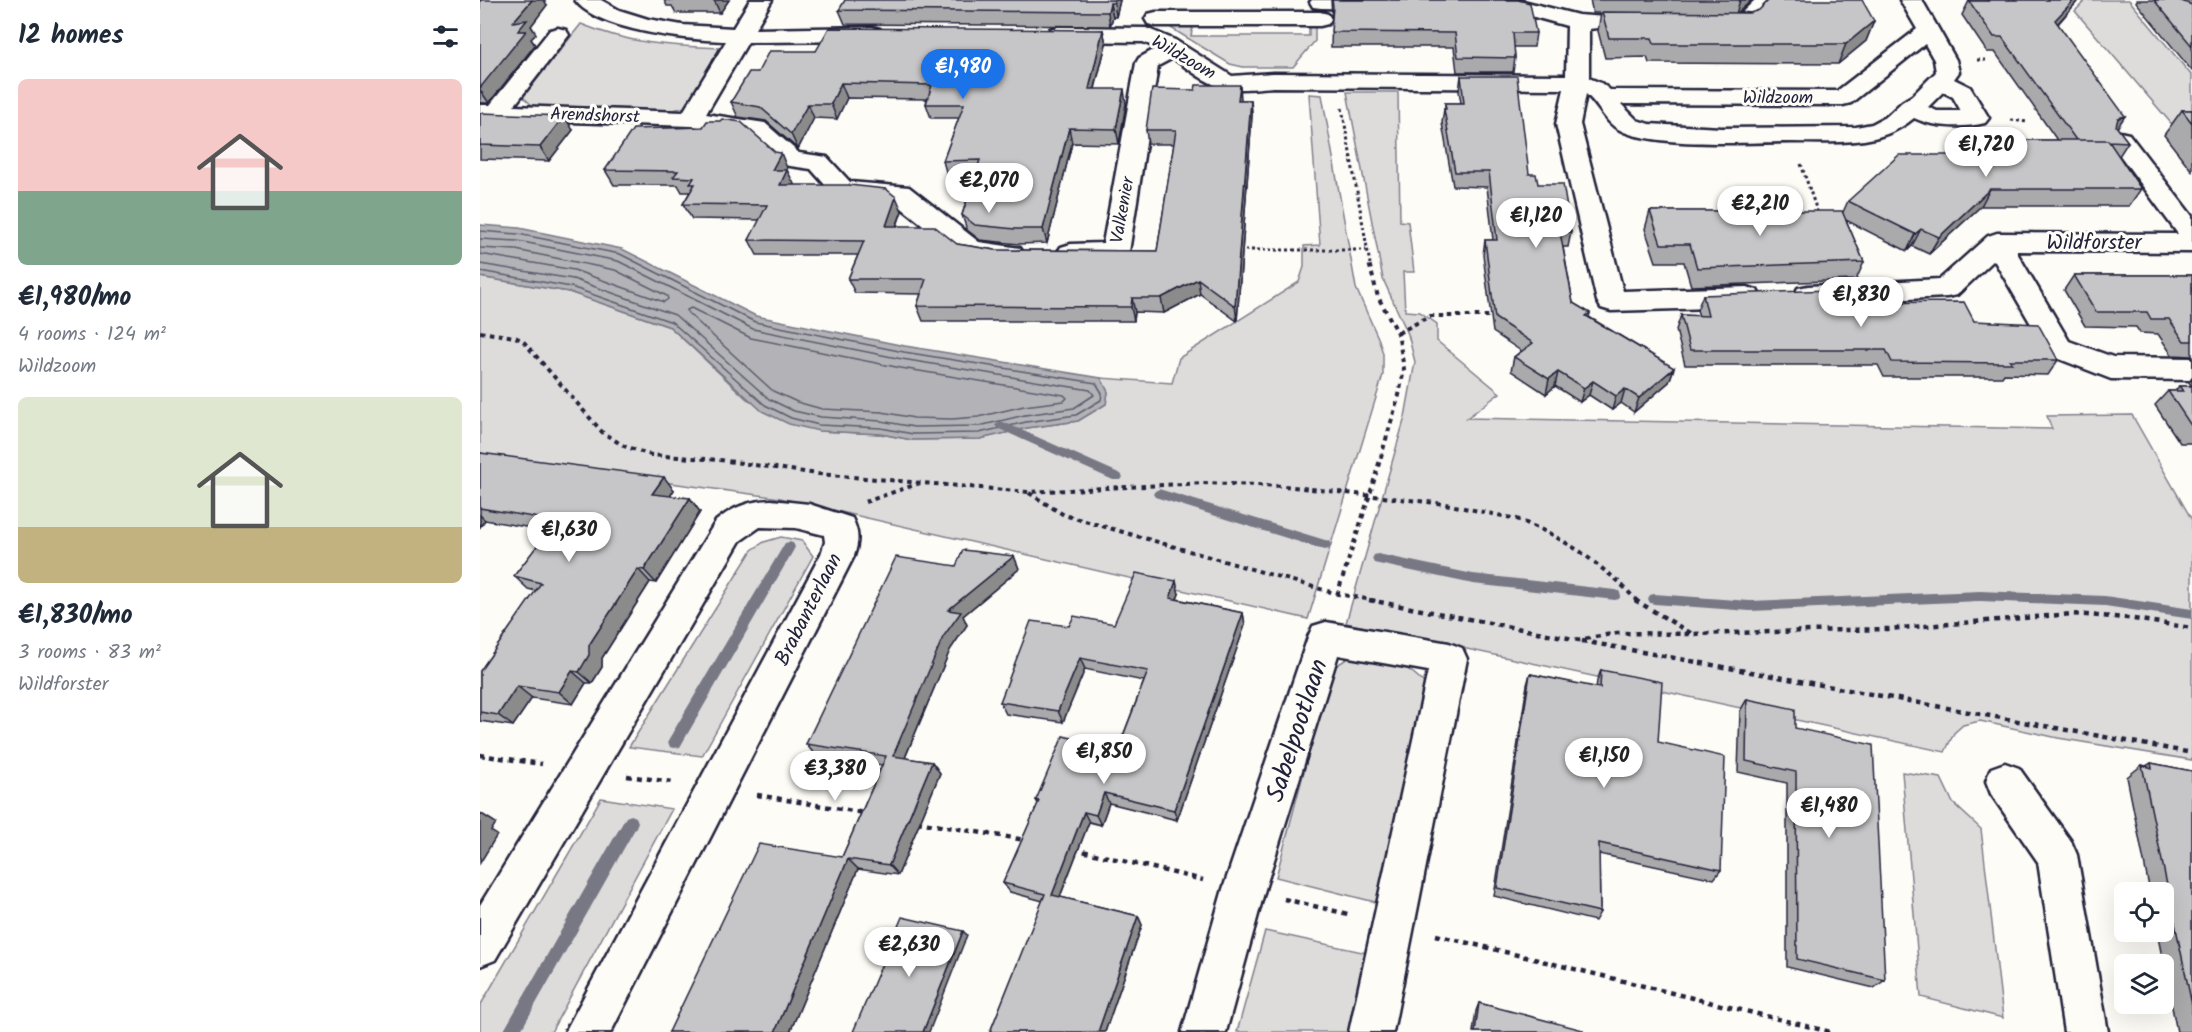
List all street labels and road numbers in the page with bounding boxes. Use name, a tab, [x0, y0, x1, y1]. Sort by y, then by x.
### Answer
street label: Wildzoom	[1146, 28, 1221, 88]
street label: Wildzoom	[1743, 84, 1813, 113]
street label: Arendshorst	[550, 100, 641, 133]
street label: Valkenier	[1103, 174, 1144, 246]
street label: Wildforster	[2047, 227, 2142, 260]
street label: Brabanterlaan	[767, 547, 852, 672]
street label: Sabelpootlaan	[1255, 654, 1341, 808]

